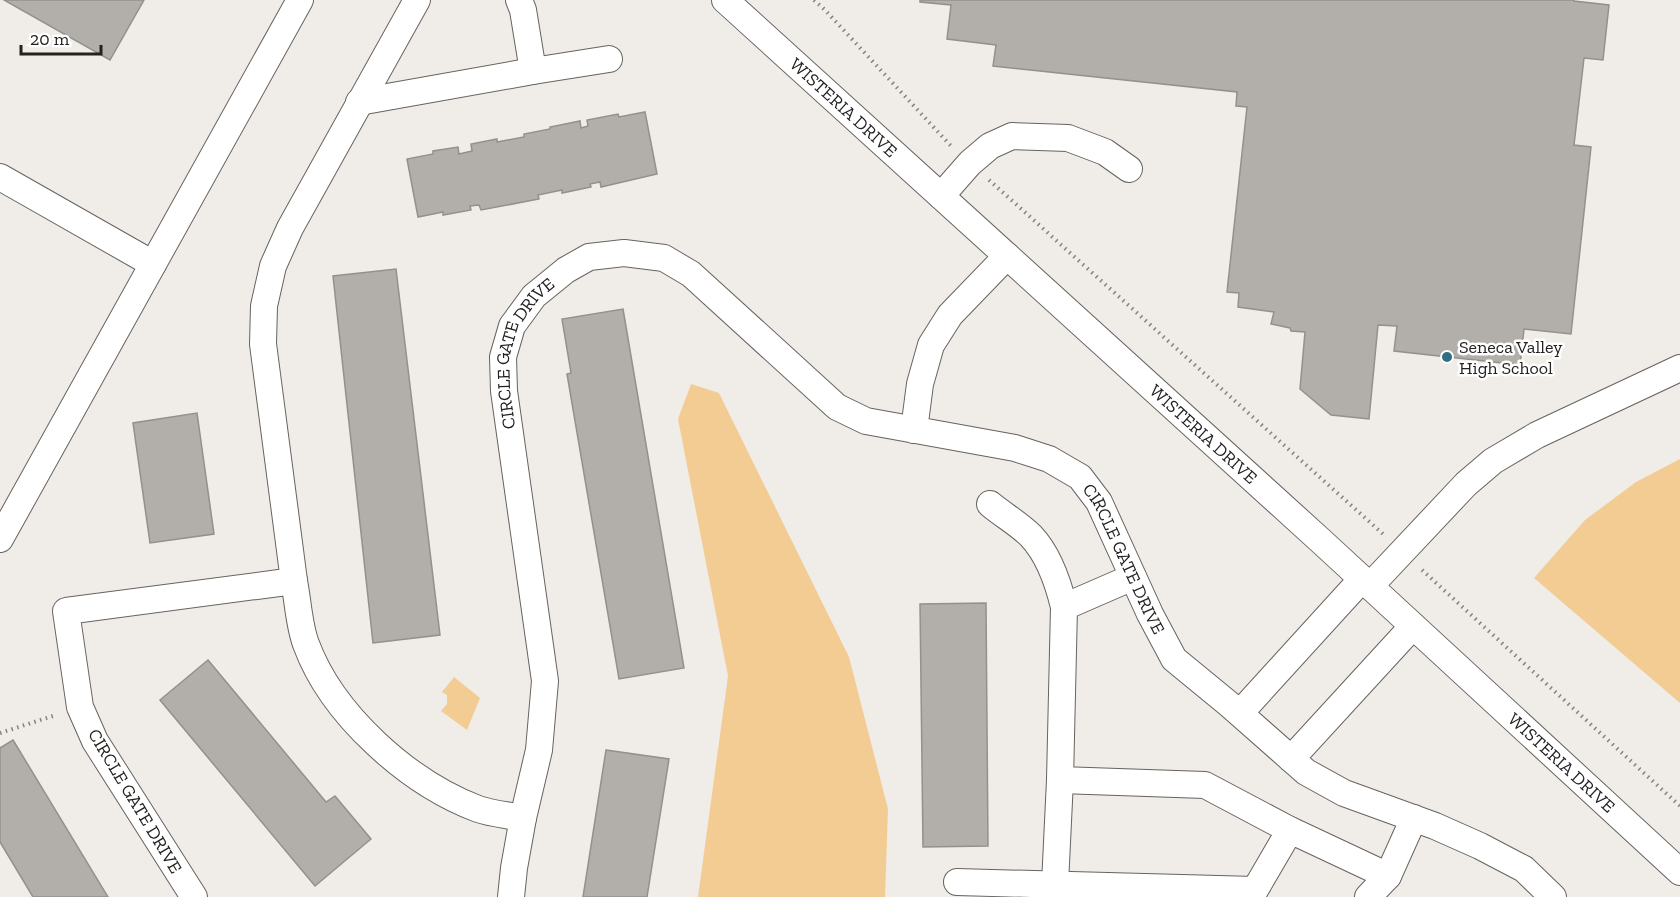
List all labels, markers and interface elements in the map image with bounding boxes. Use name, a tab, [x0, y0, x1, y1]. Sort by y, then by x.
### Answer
scale bar	[21, 18, 100, 56]
text: 20 m	[30, 28, 70, 50]
street label: WISTERIA DRIVE	[785, 53, 902, 162]
street label: CIRCLE GATE DRIVE	[492, 273, 559, 431]
place label: Seneca Valley High School	[1459, 336, 1563, 379]
marker: Seneca Valley High School	[1440, 350, 1454, 364]
street label: WISTERIA DRIVE	[1145, 380, 1262, 489]
street label: CIRCLE GATE DRIVE	[1078, 479, 1170, 638]
street label: WISTERIA DRIVE	[1503, 708, 1620, 817]
street label: CIRCLE GATE DRIVE	[83, 725, 187, 877]

